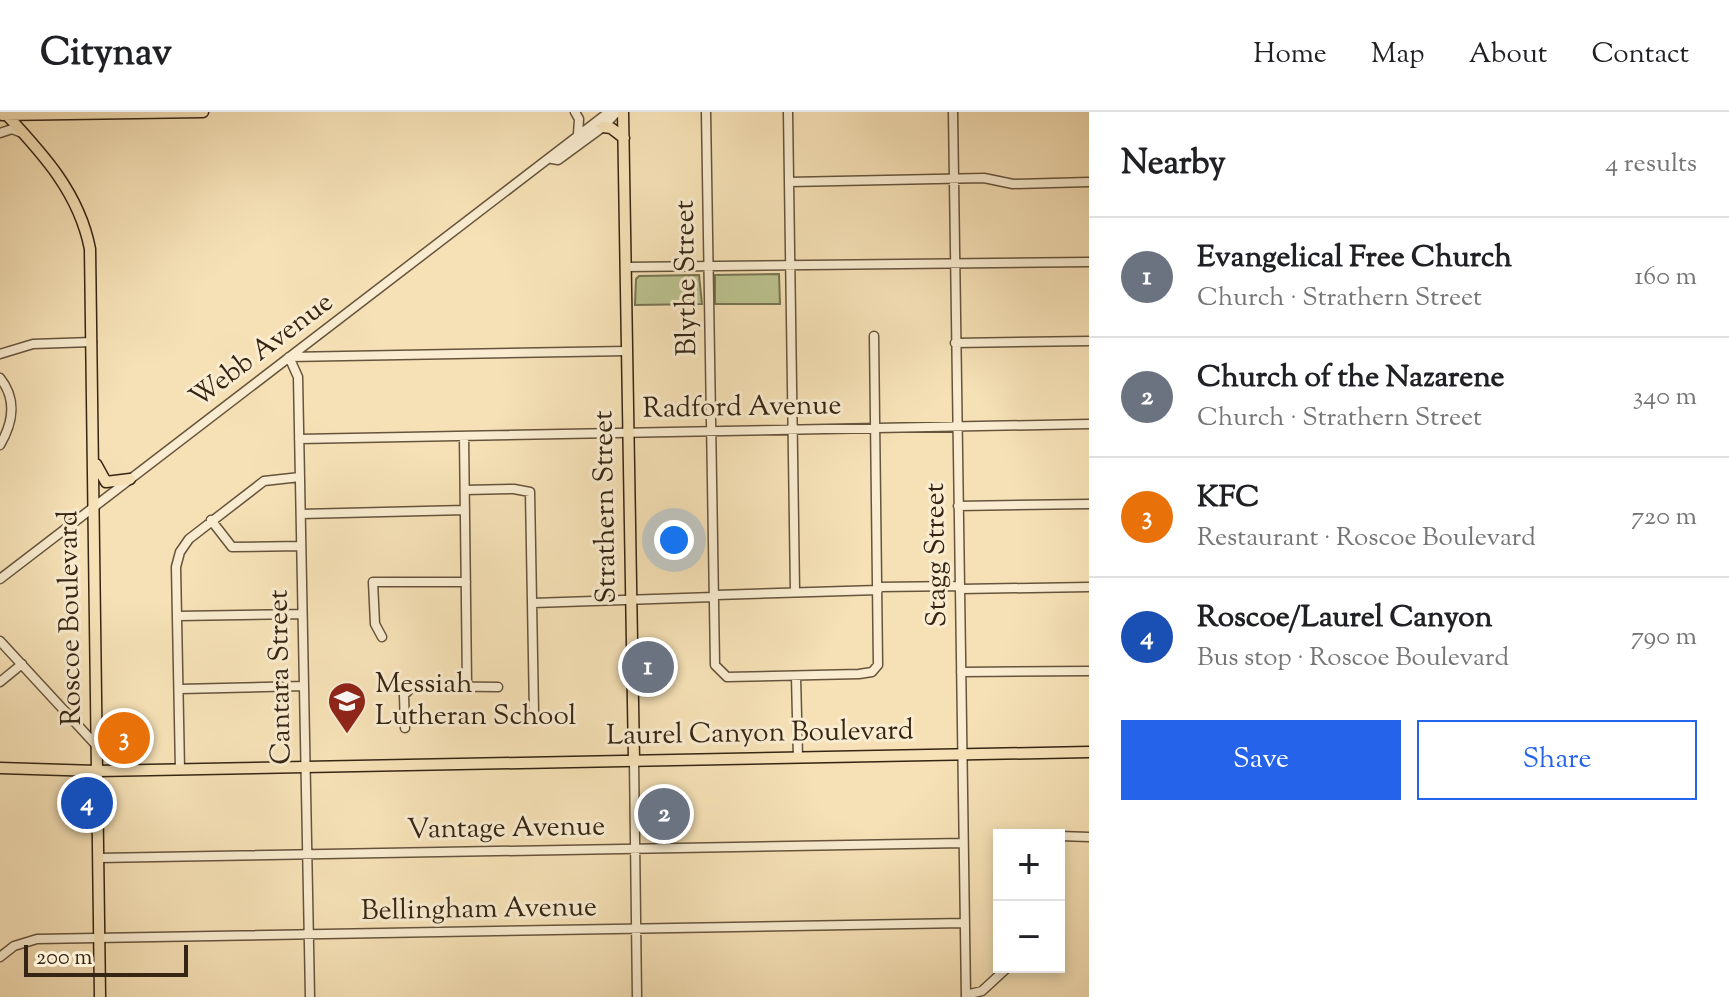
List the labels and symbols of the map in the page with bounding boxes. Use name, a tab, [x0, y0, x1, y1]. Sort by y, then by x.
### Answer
street label: Blythe Street	[666, 199, 708, 356]
street label: Webb Avenue	[182, 284, 342, 418]
street label: Radford Avenue	[642, 386, 842, 430]
street label: Strathern Street	[584, 410, 628, 604]
street label: Stagg Street	[916, 482, 958, 627]
street label: Roscoe Boulevard	[49, 510, 93, 726]
your location	[654, 520, 694, 560]
street label: Cantara Street	[259, 589, 303, 765]
pin: 1	[622, 637, 674, 697]
place label: Messiah Lutheran School	[375, 665, 577, 737]
school or university icon: Messiah Lutheran School	[326, 680, 368, 735]
pin: 3	[98, 708, 150, 768]
street label: Laurel Canyon Boulevard	[606, 711, 914, 757]
pin: 4	[61, 773, 113, 833]
pin: 2	[638, 784, 690, 844]
street label: Vantage Avenue	[407, 807, 605, 851]
street label: Bellingham Avenue	[361, 888, 597, 932]
scale bar	[24, 941, 188, 977]

